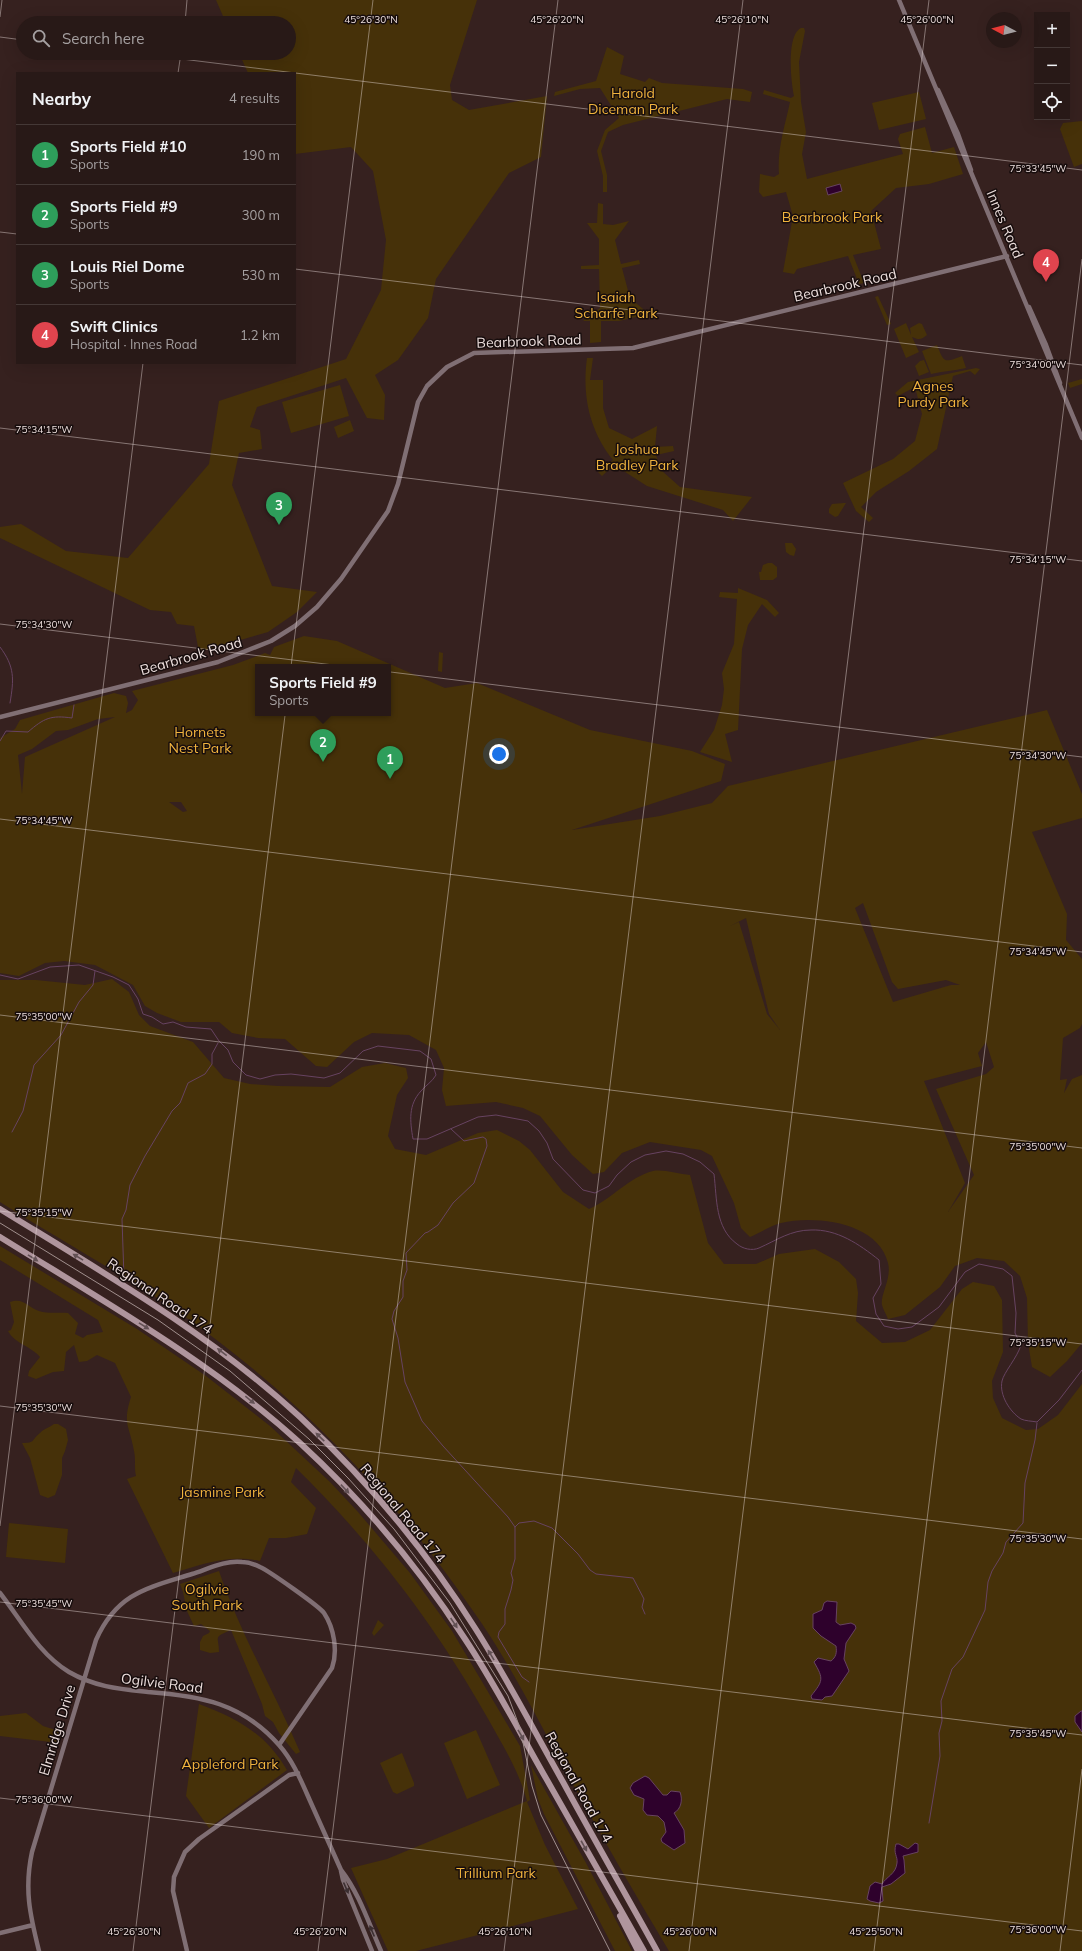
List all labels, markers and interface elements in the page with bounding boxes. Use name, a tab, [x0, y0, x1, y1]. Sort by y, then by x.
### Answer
north arrow	[986, 12, 1022, 48]
map controls	[1034, 12, 1070, 120]
button: +	[1034, 12, 1070, 48]
text: 45°26'30"N	[344, 13, 398, 26]
text: 45°26'20"N	[530, 13, 584, 26]
text: 45°26'10"N	[715, 13, 769, 26]
text: 45°26'00"N	[900, 13, 954, 26]
search box	[16, 16, 296, 60]
icon: search	[30, 27, 52, 49]
text: Search here	[62, 29, 144, 48]
button: −	[1034, 48, 1070, 84]
park label: Harold Diceman Park	[588, 84, 679, 118]
button: locate	[1034, 84, 1070, 120]
text: Nearby	[32, 88, 91, 109]
text: 4 results	[229, 90, 280, 106]
text: Sports Field #10	[70, 137, 187, 156]
text: 1	[41, 147, 49, 163]
text: 190 m	[242, 147, 280, 163]
text: Sports	[70, 156, 109, 172]
text: 75°33'45"W	[1010, 162, 1066, 175]
street label: Innes Road	[983, 187, 1027, 261]
text: Sports Field #9	[70, 197, 178, 216]
text: 2	[41, 207, 49, 223]
text: 300 m	[242, 207, 280, 223]
park label: Bearbrook Park	[782, 208, 883, 226]
text: Sports	[70, 216, 109, 232]
pin: 4	[1033, 249, 1059, 282]
text: Louis Riel Dome	[70, 257, 184, 276]
street label: Bearbrook Road	[792, 264, 898, 306]
text: 3	[41, 267, 49, 283]
text: 530 m	[242, 267, 280, 283]
text: Sports	[70, 276, 109, 292]
park label: Isaiah Scharfe Park	[575, 288, 658, 322]
text: Swift Clinics	[70, 317, 158, 336]
text: 4	[41, 327, 49, 343]
text: 1.2 km	[240, 327, 280, 343]
street label: Bearbrook Road	[476, 330, 582, 352]
text: Hospital · Innes Road	[70, 336, 197, 352]
text: 75°34'00"W	[1010, 358, 1066, 371]
park label: Agnes Purdy Park	[897, 377, 969, 411]
text: 75°34'15"W	[16, 423, 72, 436]
park label: Joshua Bradley Park	[596, 440, 679, 474]
pin: 3	[266, 492, 292, 525]
text: 75°34'15"W	[1010, 553, 1066, 566]
text: 75°34'30"W	[16, 618, 72, 631]
street label: Bearbrook Road	[138, 633, 244, 679]
popup	[255, 664, 391, 716]
text: Sports Field #9	[269, 673, 377, 692]
text: Sports	[269, 692, 309, 708]
park label: Hornets Nest Park	[169, 723, 232, 757]
pin: 2	[310, 729, 336, 762]
your location	[489, 744, 509, 764]
pin: 1	[377, 746, 403, 779]
text: 75°34'30"W	[1010, 749, 1066, 762]
text: 75°34'45"W	[16, 814, 72, 827]
text: 75°34'45"W	[1010, 945, 1066, 958]
text: 75°35'00"W	[16, 1010, 72, 1023]
text: 75°35'00"W	[1010, 1140, 1066, 1153]
text: 75°35'15"W	[16, 1206, 72, 1219]
one-way arrow	[27, 1254, 39, 1261]
one-way arrow	[73, 1254, 84, 1261]
street label: Regional Road 174	[104, 1254, 217, 1338]
one-way arrow	[138, 1322, 150, 1329]
text: 75°35'15"W	[1010, 1336, 1066, 1349]
one-way arrow	[216, 1348, 227, 1357]
one-way arrow	[245, 1396, 256, 1405]
text: 75°35'30"W	[16, 1401, 72, 1414]
one-way arrow	[315, 1432, 325, 1442]
street label: Regional Road 174	[356, 1460, 450, 1567]
park label: Jasmine Park	[180, 1483, 265, 1501]
one-way arrow	[341, 1484, 350, 1494]
text: 75°35'30"W	[1010, 1532, 1066, 1545]
park label: Ogilvie South Park	[171, 1580, 243, 1614]
text: 75°35'45"W	[16, 1597, 72, 1610]
one-way arrow	[450, 1618, 458, 1628]
one-way arrow	[488, 1649, 495, 1661]
street label: Ogilvie Road	[120, 1669, 204, 1697]
street label: Elmridge Drive	[35, 1682, 79, 1778]
text: 75°35'45"W	[1010, 1727, 1066, 1740]
one-way arrow	[518, 1729, 524, 1741]
street label: Regional Road 174	[541, 1729, 617, 1846]
park label: Appleford Park	[181, 1755, 279, 1773]
text: 75°36'00"W	[16, 1793, 72, 1806]
one-way arrow	[581, 1840, 588, 1852]
park label: Trillium Park	[456, 1864, 536, 1882]
one-way arrow	[343, 1883, 349, 1894]
text: 75°36'00"W	[1010, 1923, 1066, 1936]
text: 45°26'30"N	[107, 1925, 161, 1938]
text: 45°26'20"N	[293, 1925, 347, 1938]
one-way arrow	[369, 1925, 375, 1936]
text: 45°26'10"N	[478, 1925, 532, 1938]
text: 45°26'00"N	[663, 1925, 717, 1938]
text: 45°25'50"N	[849, 1925, 903, 1938]

